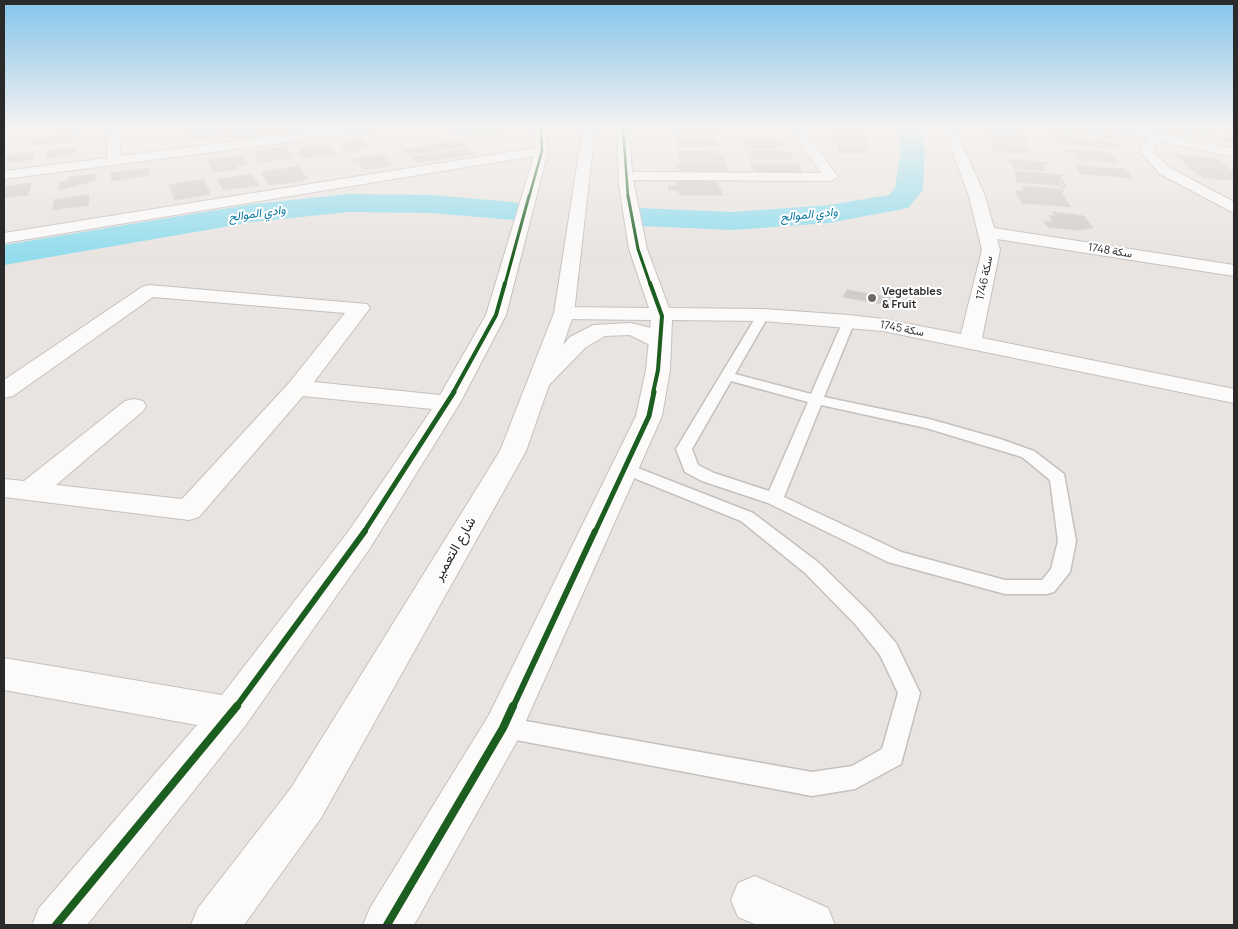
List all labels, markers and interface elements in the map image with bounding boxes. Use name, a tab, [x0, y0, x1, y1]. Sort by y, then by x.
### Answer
water label: وادي الموالح	[227, 203, 287, 225]
water label: وادي الموالح	[780, 205, 838, 225]
street label: سكة 1748	[1087, 241, 1133, 261]
street label: سكة 1746	[974, 255, 996, 301]
place label: Vegetables & Fruit	[882, 285, 942, 311]
marker: Vegetables & Fruit	[866, 292, 878, 304]
street label: سكة 1745	[879, 318, 925, 340]
street label: شارع التعمير	[430, 514, 480, 584]

